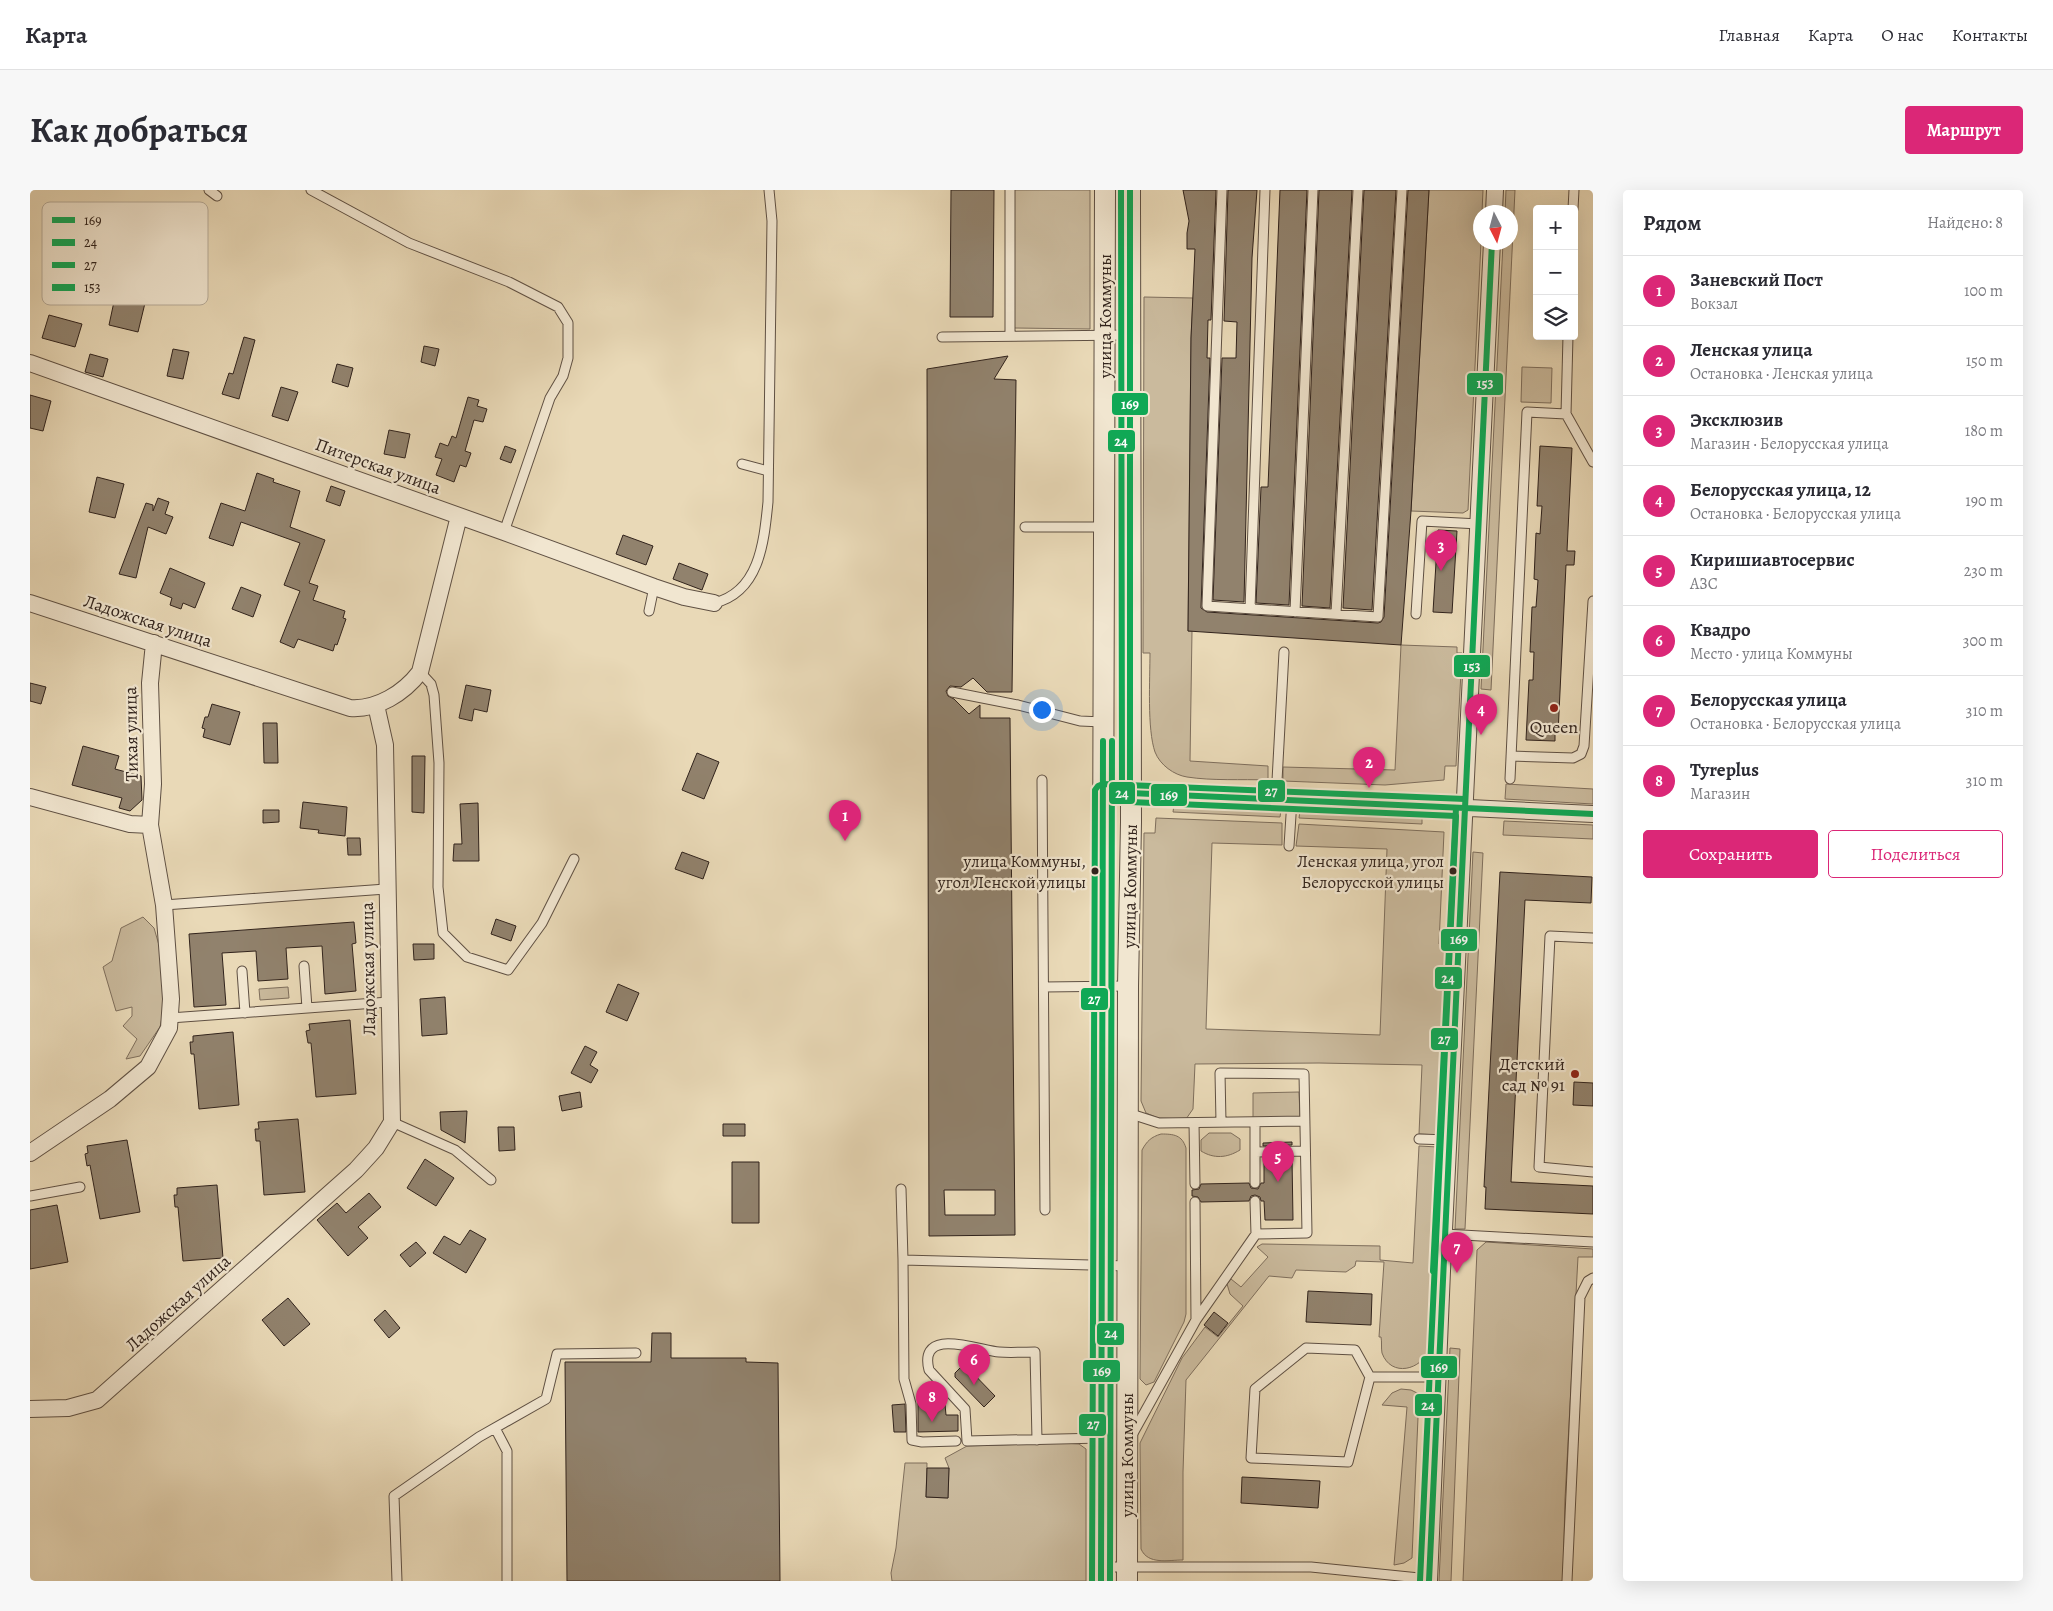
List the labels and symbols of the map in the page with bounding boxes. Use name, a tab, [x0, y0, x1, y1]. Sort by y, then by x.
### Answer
legend	[42, 202, 208, 305]
north arrow	[1473, 205, 1518, 250]
text: 169	[84, 211, 102, 230]
text: 24	[84, 233, 97, 252]
street label: улица Коммуны	[1093, 254, 1117, 379]
text: 27	[84, 256, 97, 275]
text: 153	[84, 278, 101, 297]
line badge: 153	[1466, 372, 1504, 396]
text: 153	[1476, 374, 1494, 393]
line badge: 169	[1111, 392, 1149, 416]
text: 169	[1121, 395, 1140, 414]
line badge: 24	[1107, 429, 1136, 453]
street label: Питерская улица	[312, 432, 445, 500]
text: 24	[1114, 432, 1128, 451]
pin: 3	[1425, 530, 1457, 571]
street label: Ладожская улица	[81, 589, 216, 653]
line badge: 153	[1453, 654, 1491, 678]
text: 153	[1463, 657, 1481, 676]
street label: Тихая улица	[118, 686, 144, 782]
pin: 4	[1465, 694, 1497, 735]
your location	[1029, 697, 1055, 723]
marker: Queen	[1548, 702, 1560, 714]
place label: Queen	[1530, 715, 1578, 739]
pin: 2	[1353, 747, 1385, 788]
line badge: 27	[1257, 779, 1286, 803]
line badge: 24	[1108, 781, 1136, 805]
text: 27	[1265, 782, 1277, 801]
line badge: 169	[1150, 783, 1188, 807]
text: 24	[1115, 784, 1129, 803]
text: 169	[1160, 786, 1179, 805]
pin: 1	[829, 800, 861, 841]
street label: улица Коммуны	[1117, 824, 1143, 949]
place label: улица Коммуны, угол Ленской улицы	[937, 850, 1086, 894]
place label: Ленская улица, угол Белорусской улицы	[1297, 850, 1444, 894]
marker: улица Коммуны, угол Ленской улицы	[1090, 866, 1100, 876]
marker: Ленская улица, угол Белорусской улицы	[1448, 866, 1458, 876]
street label: Ладожская улица	[355, 901, 381, 1036]
line badge: 169	[1440, 928, 1478, 952]
text: 169	[1450, 930, 1469, 949]
line badge: 24	[1434, 966, 1463, 990]
text: 24	[1441, 969, 1455, 988]
line badge: 27	[1080, 987, 1109, 1011]
text: 27	[1088, 990, 1100, 1009]
line badge: 27	[1430, 1027, 1459, 1051]
text: 27	[1438, 1030, 1450, 1049]
place label: Детский сад № 91	[1499, 1052, 1565, 1097]
marker: Детский сад № 91	[1569, 1068, 1581, 1080]
pin: 5	[1262, 1141, 1294, 1182]
pin: 7	[1441, 1232, 1473, 1273]
street label: Ладожская улица	[120, 1249, 236, 1357]
line badge: 24	[1096, 1322, 1125, 1346]
text: 24	[1104, 1324, 1118, 1343]
pin: 6	[958, 1344, 990, 1385]
line badge: 169	[1420, 1355, 1458, 1379]
text: 169	[1430, 1358, 1449, 1377]
line badge: 169	[1082, 1359, 1121, 1383]
text: 169	[1093, 1362, 1112, 1381]
pin: 8	[916, 1381, 948, 1422]
street label: улица Коммуны	[1115, 1393, 1139, 1518]
line badge: 24	[1414, 1393, 1443, 1417]
text: 24	[1421, 1396, 1435, 1415]
line badge: 27	[1078, 1413, 1107, 1437]
text: 27	[1087, 1415, 1099, 1434]

